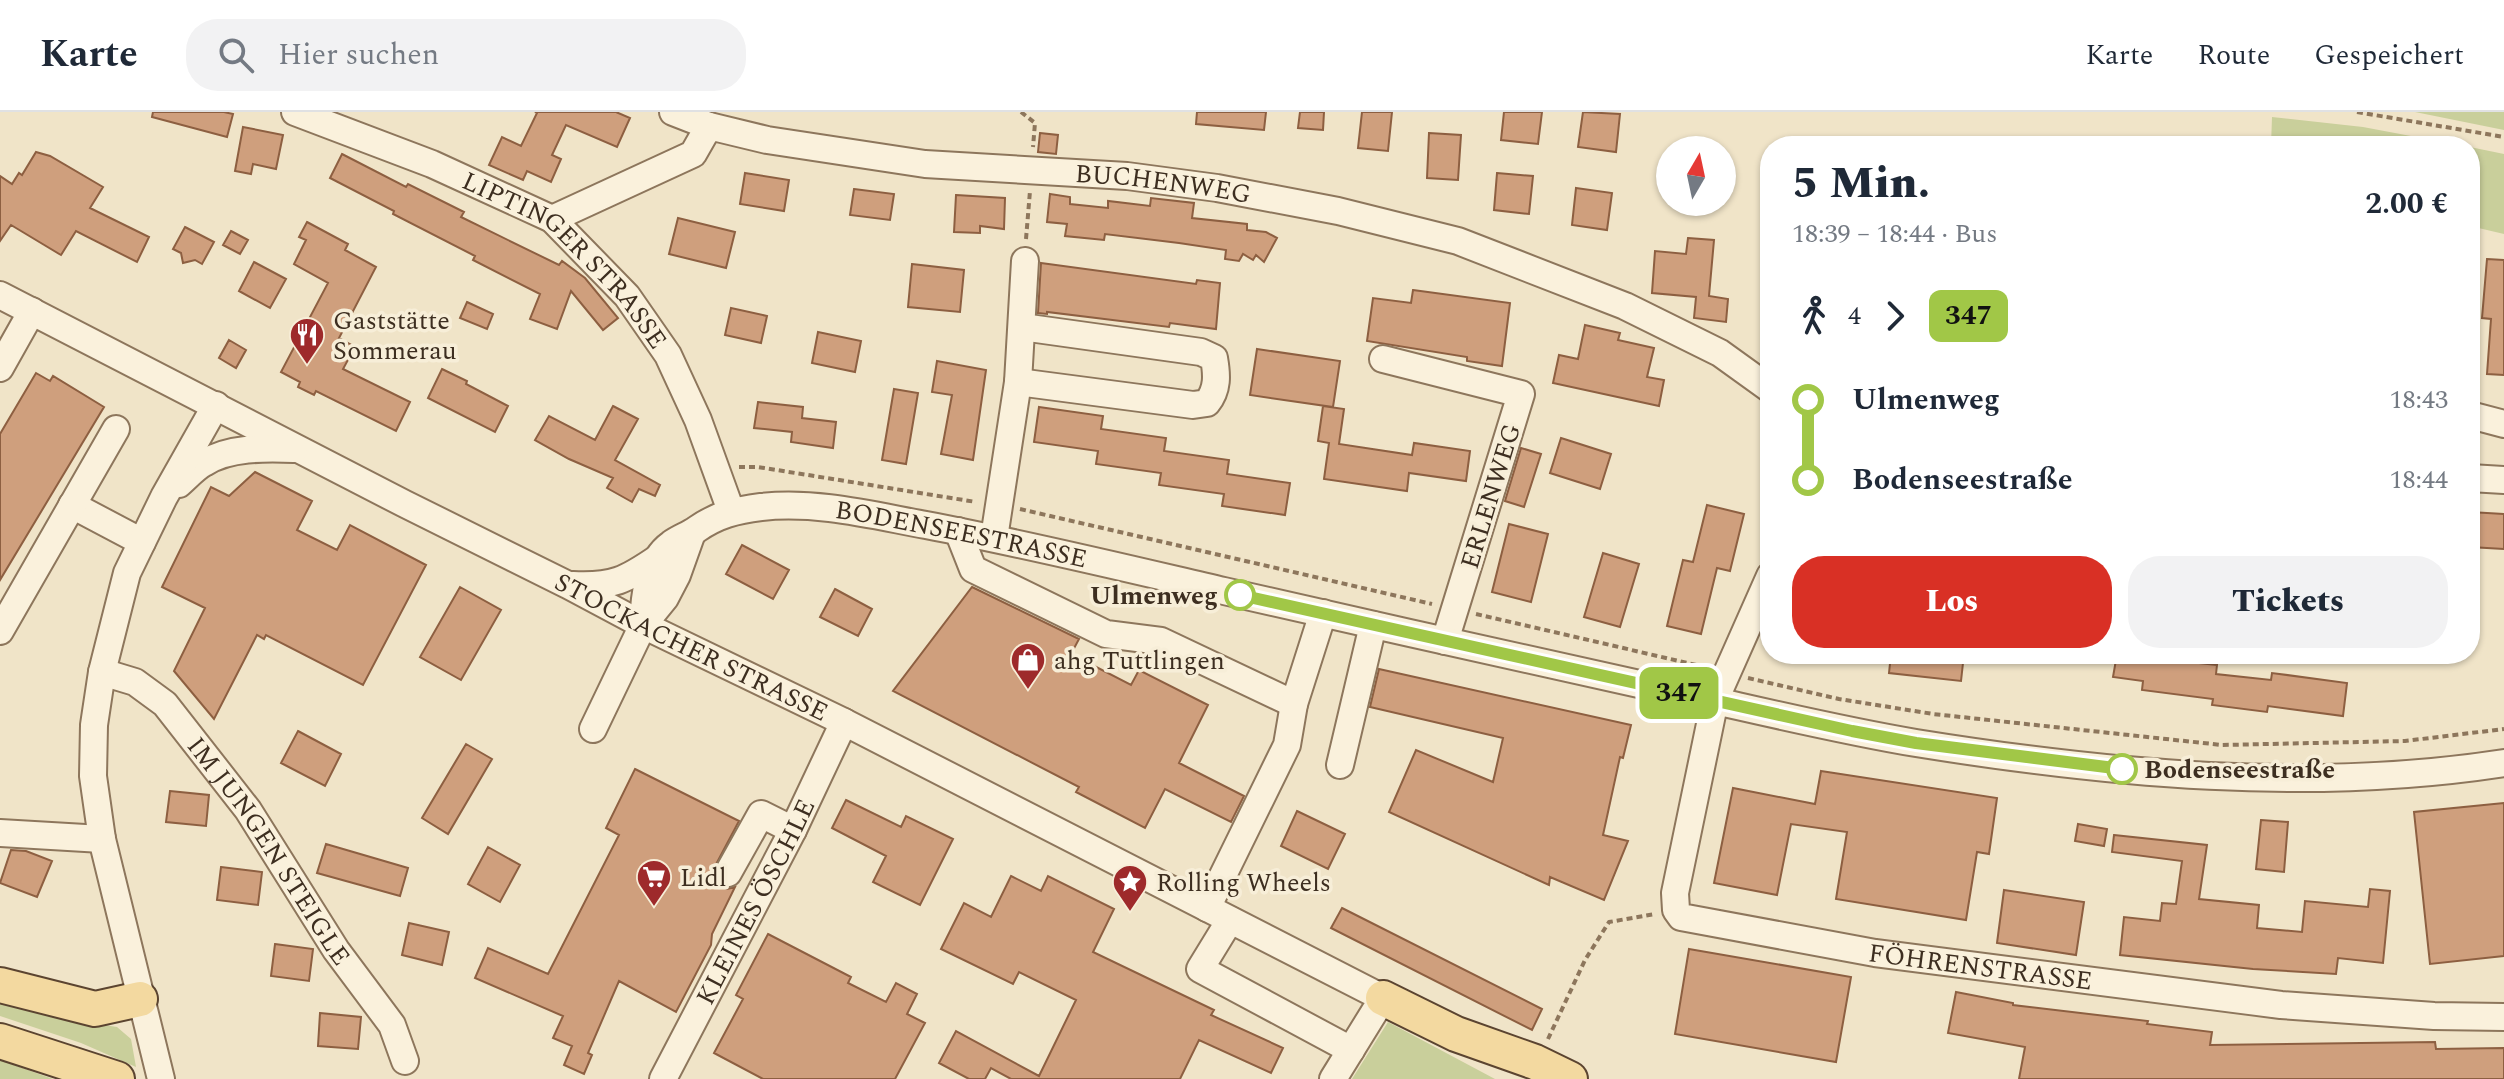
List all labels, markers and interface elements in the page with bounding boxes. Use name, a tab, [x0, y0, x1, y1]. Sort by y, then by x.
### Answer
search box	[186, 19, 746, 91]
text: Karte	[40, 26, 138, 84]
text: Hier suchen	[278, 32, 439, 78]
icon: search	[214, 33, 258, 77]
text: Karte	[2086, 34, 2153, 77]
text: Route	[2197, 34, 2270, 77]
text: Gespeichert	[2314, 34, 2464, 77]
north arrow	[1656, 136, 1736, 216]
map controls	[1656, 136, 1736, 216]
text: 5 Min.	[1792, 150, 1930, 217]
street label: BUCHENWEG	[1074, 154, 1254, 215]
street label: LIPTINGER STRASSE	[455, 161, 677, 357]
text: 2.00 €	[2365, 181, 2448, 227]
text: 18:39 – 18:44 · Bus	[1792, 214, 1997, 254]
icon: walk	[1792, 294, 1836, 338]
icon: forward	[1873, 294, 1917, 338]
text: 347	[1945, 294, 1992, 337]
text: 4	[1848, 296, 1861, 336]
place label: Gaststätte Sommerau	[333, 301, 457, 371]
restaurant icon: Gaststätte Sommerau	[288, 316, 326, 366]
text: Ulmenweg	[1852, 377, 2000, 423]
text: 18:43	[2389, 380, 2448, 420]
street label: ERLENWEG	[1450, 419, 1532, 574]
text: Bodenseestraße	[1852, 457, 2073, 503]
text: 18:44	[2389, 460, 2448, 500]
street label: BODENSEESTRASSE	[833, 490, 1091, 580]
button: Los	[1792, 556, 2112, 648]
button: Tickets	[2128, 556, 2448, 648]
street label: STOCKACHER STRASSE	[548, 562, 835, 733]
place label: Ulmenweg	[1090, 576, 1218, 616]
marker: Ulmenweg	[1225, 580, 1255, 610]
shop icon: ahg Tuttlingen	[1009, 641, 1047, 691]
place label: ahg Tuttlingen	[1054, 641, 1225, 681]
line badge: 347	[1633, 667, 1725, 719]
text: 347	[1655, 671, 1703, 714]
street label: IM JUNGEN STEIGLE	[177, 728, 360, 975]
place label: Bodenseestraße	[2144, 750, 2335, 790]
marker: Bodenseestraße	[2107, 754, 2137, 784]
street label: KLEINES ÖSCHLE	[686, 792, 826, 1012]
supermarket icon: Lidl	[635, 858, 673, 908]
place label: Lidl	[680, 858, 727, 898]
place icon: Rolling Wheels	[1111, 863, 1149, 913]
place label: Rolling Wheels	[1156, 863, 1331, 903]
street label: FÖHRENSTRASSE	[1866, 933, 2095, 1002]

